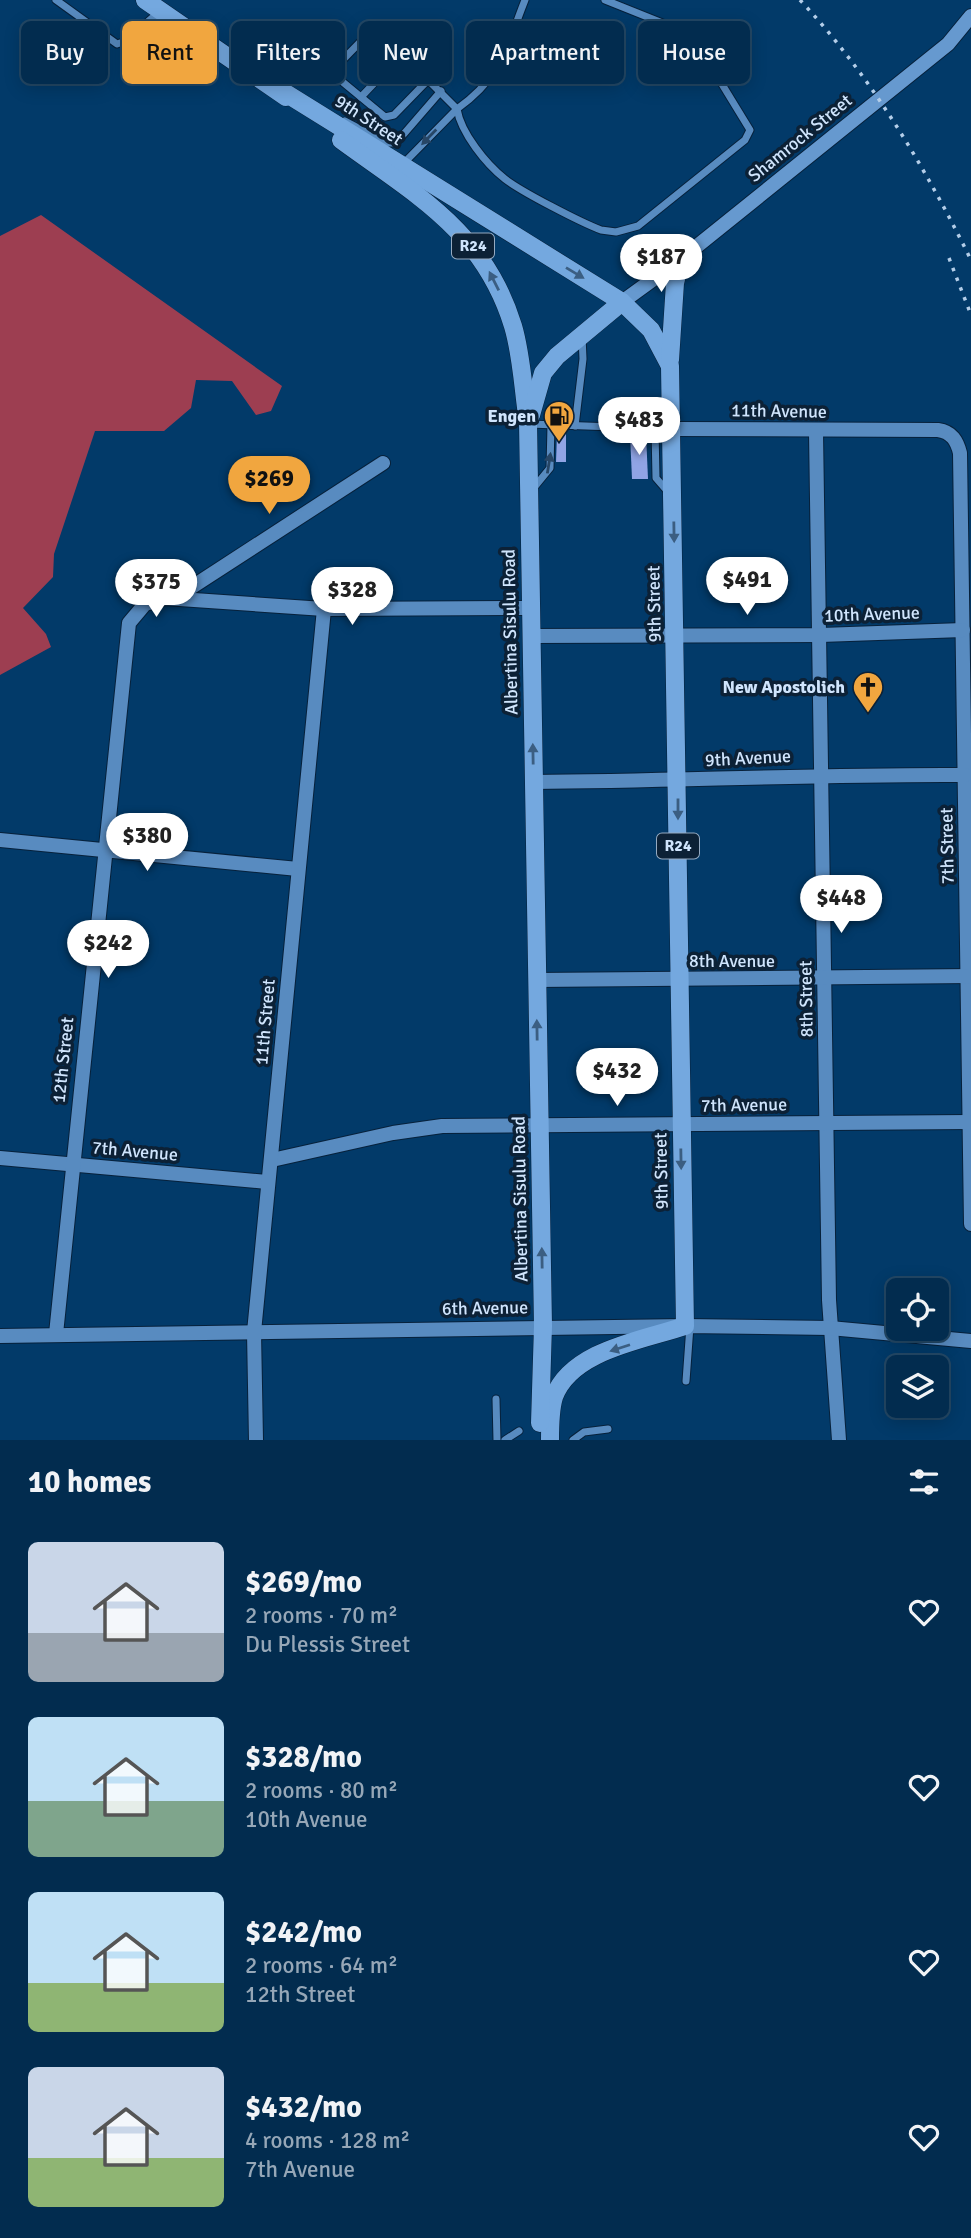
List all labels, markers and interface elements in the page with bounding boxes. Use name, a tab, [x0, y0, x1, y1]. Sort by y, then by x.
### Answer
chip: Buy	[21, 21, 108, 84]
chip: Rent	[122, 21, 217, 84]
chip: Filters	[231, 21, 345, 84]
chip: New	[359, 21, 452, 84]
chip: Apartment	[466, 21, 624, 84]
chip: House	[638, 21, 750, 84]
street label: Shamrock Street	[744, 89, 856, 187]
street label: 9th Street	[331, 90, 407, 150]
one-way arrow	[422, 128, 438, 145]
road number: R24	[452, 234, 494, 258]
pin: $187	[620, 234, 702, 294]
text: $187	[636, 242, 686, 271]
one-way arrow	[566, 266, 585, 279]
one-way arrow	[489, 270, 501, 290]
pin: $483	[598, 398, 680, 457]
fuel station icon: Engen	[542, 399, 576, 443]
street label: 11th Avenue	[731, 399, 827, 423]
place label: Engen	[487, 405, 536, 427]
text: $483	[614, 405, 664, 434]
one-way arrow	[544, 451, 555, 473]
pin: $269	[228, 456, 310, 516]
text: $269	[244, 464, 294, 493]
one-way arrow	[668, 521, 680, 543]
street label: Albertina Sisulu Road	[498, 549, 522, 715]
pin: $491	[706, 558, 788, 617]
pin: $375	[115, 560, 197, 619]
street label: 9th Street	[642, 565, 666, 643]
text: $491	[722, 565, 772, 594]
text: $375	[131, 567, 181, 596]
pin: $328	[311, 568, 393, 627]
text: $328	[327, 575, 377, 604]
street label: 10th Avenue	[824, 601, 920, 627]
church icon: New Apostolich	[851, 670, 885, 714]
place label: New Apostolich	[722, 676, 845, 698]
one-way arrow	[527, 743, 539, 765]
street label: 9th Avenue	[704, 745, 792, 771]
one-way arrow	[672, 798, 684, 820]
street label: 7th Street	[935, 807, 959, 885]
pin: $380	[106, 814, 188, 873]
text: $380	[122, 821, 172, 850]
road number: R24	[657, 834, 699, 859]
pin: $448	[800, 876, 882, 935]
text: $448	[816, 883, 866, 912]
pin: $242	[67, 920, 149, 980]
text: $242	[83, 928, 133, 957]
street label: 8th Avenue	[689, 950, 775, 972]
street label: 8th Street	[794, 960, 818, 1038]
street label: 11th Street	[250, 978, 280, 1066]
street label: 12th Street	[48, 1016, 78, 1104]
one-way arrow	[531, 1019, 543, 1041]
pin: $432	[576, 1048, 658, 1108]
text: $432	[592, 1056, 642, 1085]
street label: 7th Avenue	[701, 1093, 787, 1117]
street label: Albertina Sisulu Road	[508, 1116, 532, 1282]
street label: 9th Street	[649, 1132, 673, 1210]
street label: 7th Avenue	[91, 1136, 179, 1166]
one-way arrow	[676, 1148, 687, 1170]
one-way arrow	[536, 1247, 547, 1269]
map controls	[886, 1278, 949, 1418]
button: locate	[886, 1278, 949, 1341]
street label: 6th Avenue	[442, 1296, 528, 1320]
one-way arrow	[609, 1343, 630, 1354]
button: layers	[886, 1355, 949, 1418]
icon: filters	[905, 1463, 943, 1501]
text: 10 homes	[28, 1464, 151, 1501]
text: $269/mo	[245, 1564, 362, 1601]
icon: home	[84, 1570, 168, 1654]
icon: heart	[905, 1593, 943, 1631]
text: 2 rooms · 70 m²	[245, 1601, 398, 1630]
text: Du Plessis Street	[245, 1630, 410, 1659]
text: $328/mo	[245, 1739, 362, 1776]
icon: home	[84, 1745, 168, 1829]
icon: heart	[905, 1768, 943, 1806]
text: 2 rooms · 80 m²	[245, 1776, 398, 1805]
text: 10th Avenue	[245, 1805, 367, 1834]
text: $242/mo	[245, 1914, 362, 1951]
icon: home	[84, 1920, 168, 2004]
icon: heart	[905, 1943, 943, 1981]
text: 2 rooms · 64 m²	[245, 1951, 398, 1980]
text: 12th Street	[245, 1980, 355, 2009]
text: $432/mo	[245, 2089, 362, 2126]
icon: home	[84, 2095, 168, 2179]
icon: heart	[905, 2118, 943, 2156]
text: 4 rooms · 128 m²	[245, 2126, 410, 2155]
text: 7th Avenue	[245, 2155, 355, 2184]

